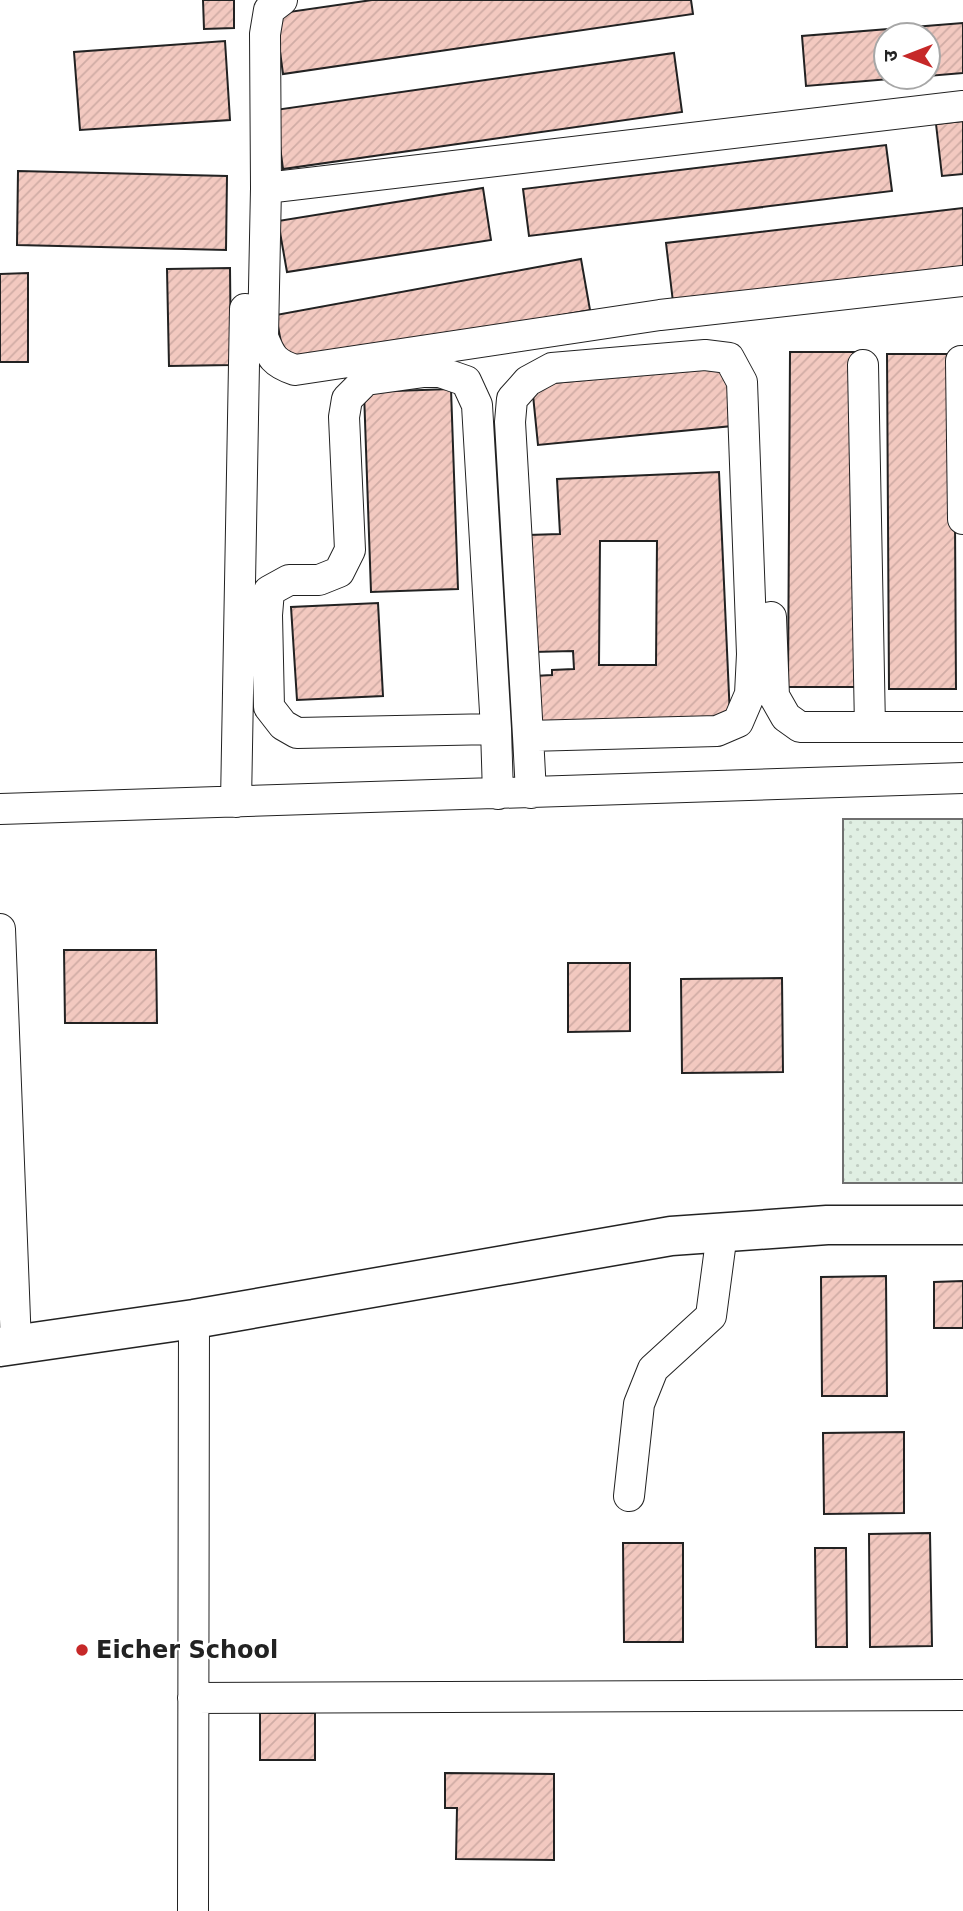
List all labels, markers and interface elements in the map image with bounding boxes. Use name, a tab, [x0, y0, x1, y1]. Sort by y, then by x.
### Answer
north arrow	[872, 21, 942, 91]
text: उ	[879, 50, 901, 62]
place label: Eicher School	[96, 1636, 278, 1664]
marker: Eicher School	[74, 1642, 90, 1658]

